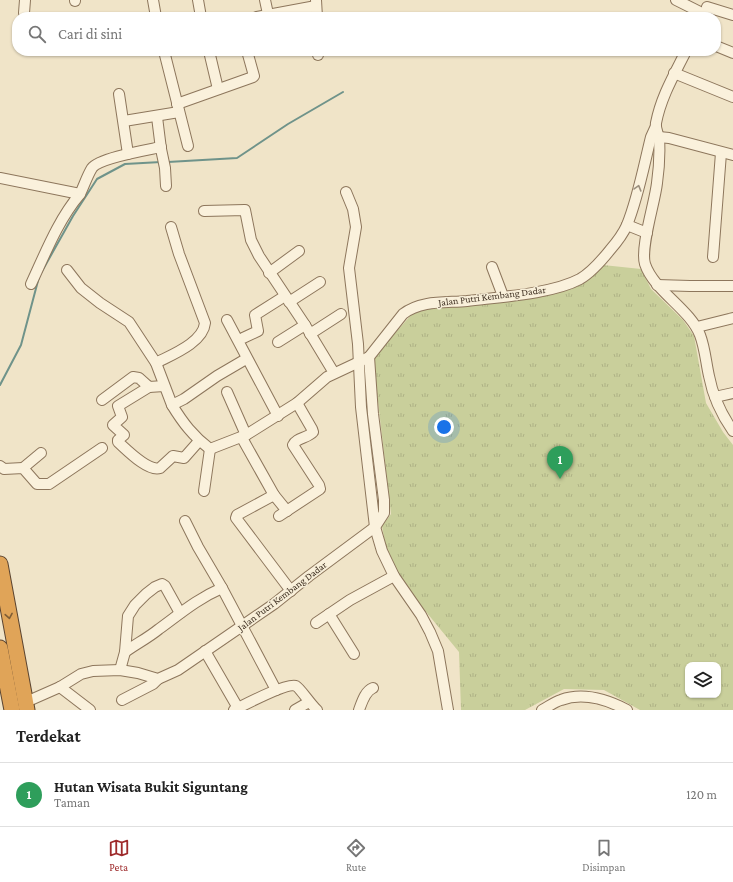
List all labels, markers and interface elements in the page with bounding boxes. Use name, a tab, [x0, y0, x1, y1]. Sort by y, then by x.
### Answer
search box	[12, 12, 721, 56]
icon: search	[26, 23, 48, 45]
text: Cari di sini	[58, 26, 122, 42]
one-way arrow	[633, 184, 642, 191]
street label: Jalan Putri Kembang Dadar	[437, 284, 547, 308]
your location	[434, 417, 454, 437]
pin: 1	[547, 446, 573, 479]
street label: Jalan Putri Kembang Dadar	[235, 559, 329, 634]
one-way arrow	[5, 613, 13, 619]
map controls	[685, 662, 721, 698]
button: layers	[685, 662, 721, 698]
text: Terdekat	[16, 727, 81, 746]
text: Hutan Wisata Bukit Siguntang	[54, 779, 248, 795]
text: 1	[27, 787, 31, 802]
text: 120 m	[686, 787, 717, 802]
text: Taman	[54, 795, 90, 810]
tab: Peta	[108, 837, 130, 873]
tab: Rute	[345, 837, 367, 873]
tab: Disimpan	[582, 837, 625, 873]

